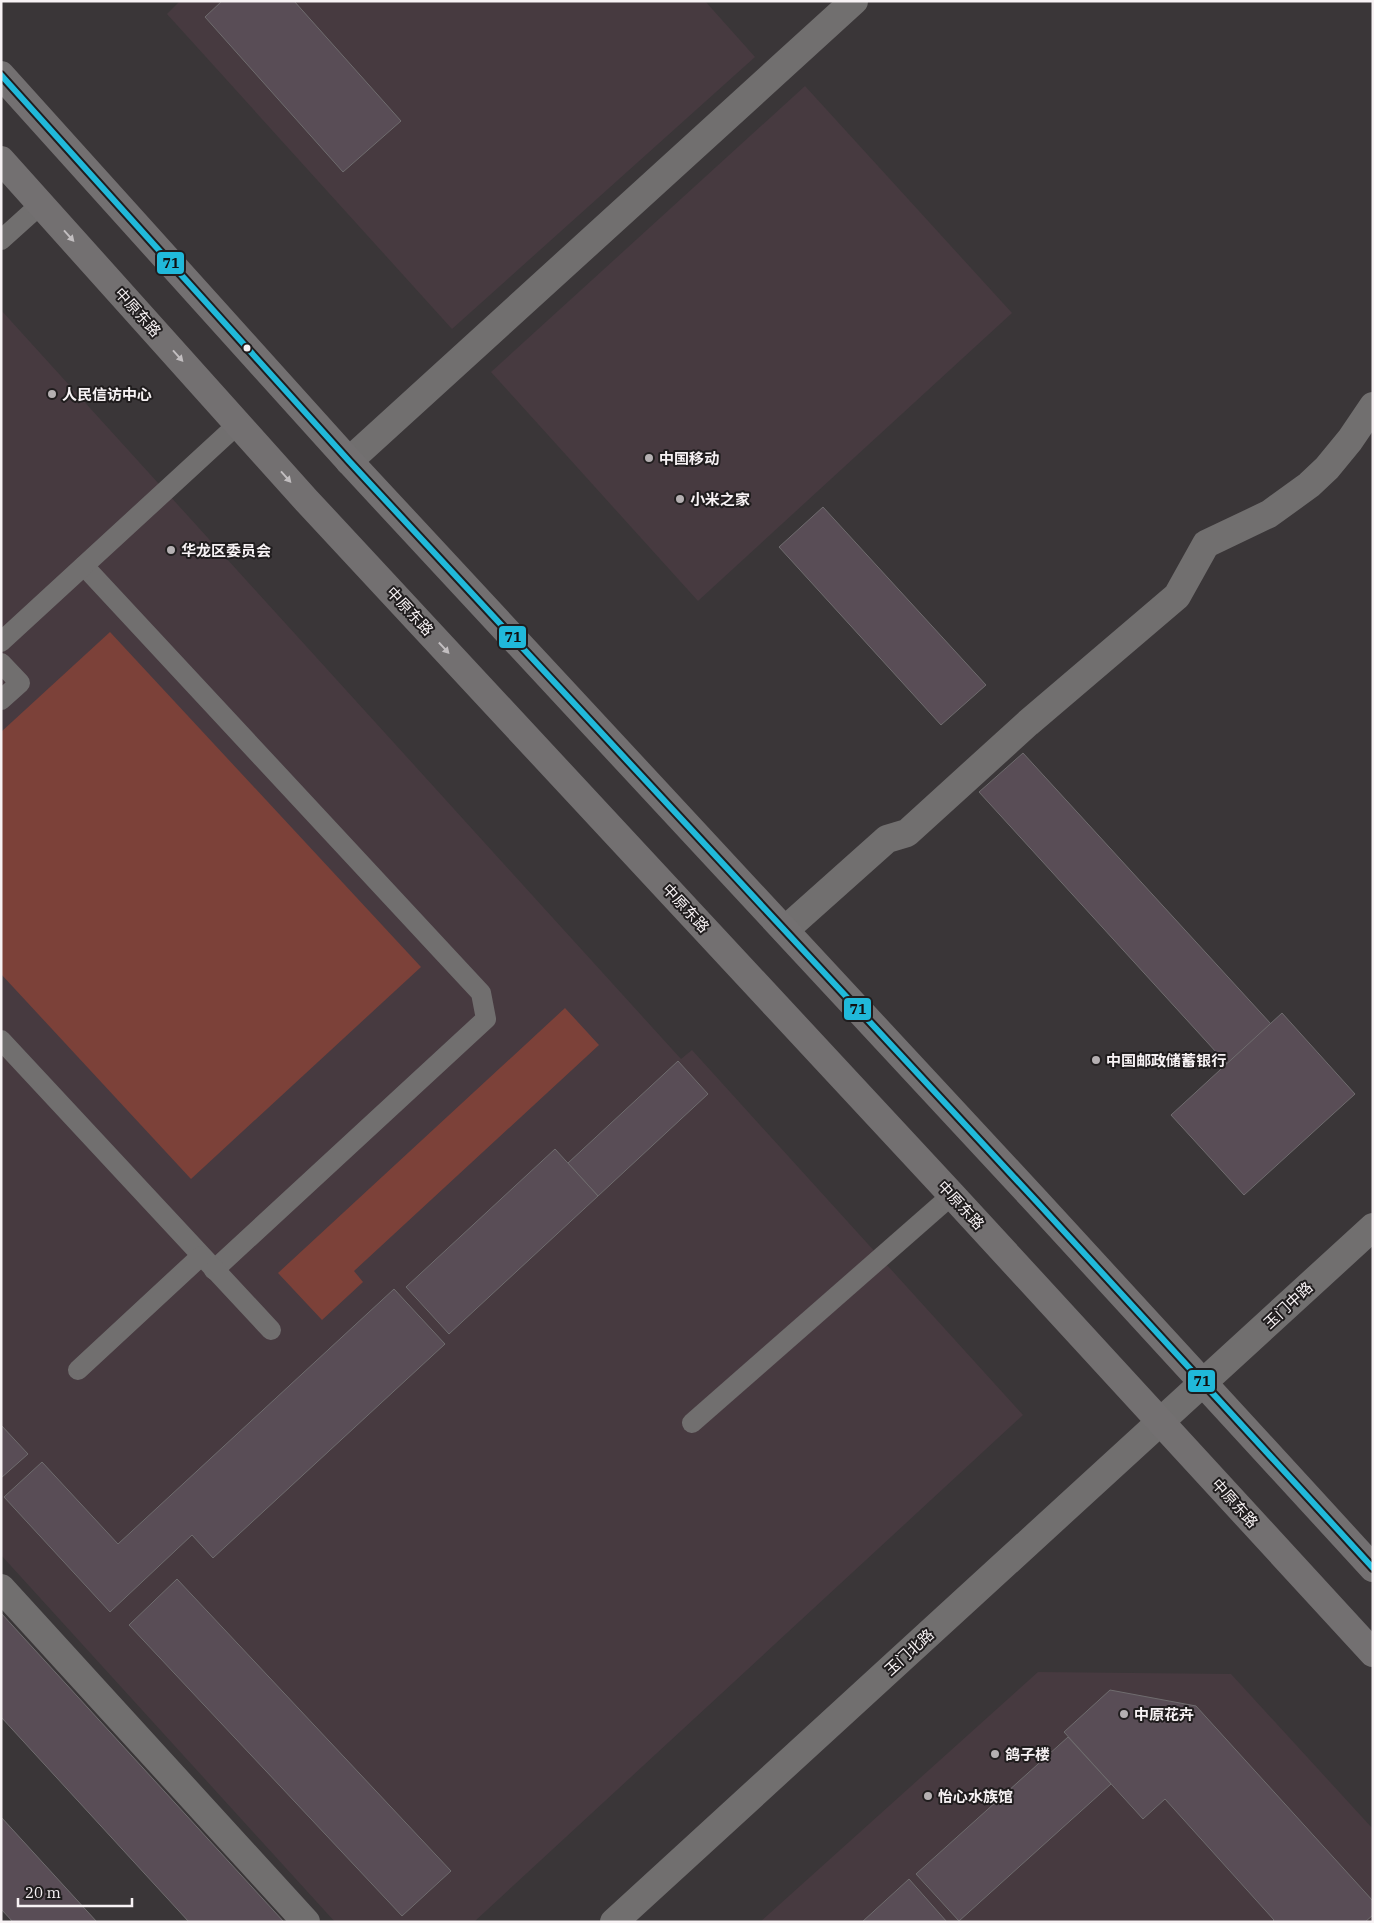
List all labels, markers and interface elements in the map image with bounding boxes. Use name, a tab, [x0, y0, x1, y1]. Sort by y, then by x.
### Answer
one-way arrow	[63, 229, 75, 241]
line badge: 71	[156, 251, 185, 275]
text: 71	[163, 254, 179, 272]
street label: 中原东路	[111, 283, 165, 341]
unlabelled marker	[242, 343, 252, 353]
one-way arrow	[172, 350, 184, 362]
place label: 人民信访中心	[62, 385, 152, 404]
marker: 人民信访中心	[46, 388, 58, 400]
place label: 中国移动	[659, 449, 719, 468]
marker: 中国移动	[643, 452, 655, 464]
one-way arrow	[281, 471, 292, 484]
place label: 小米之家	[690, 490, 750, 509]
marker: 小米之家	[674, 493, 686, 505]
place label: 华龙区委员会	[181, 541, 271, 560]
marker: 华龙区委员会	[165, 544, 177, 556]
street label: 中原东路	[383, 583, 437, 639]
line badge: 71	[498, 625, 527, 649]
text: 71	[505, 628, 521, 646]
one-way arrow	[438, 642, 450, 654]
street label: 中原东路	[659, 880, 713, 936]
line badge: 71	[843, 997, 872, 1021]
text: 71	[850, 1000, 866, 1018]
place label: 中国邮政储蓄银行	[1106, 1051, 1226, 1070]
marker: 中国邮政储蓄银行	[1090, 1054, 1102, 1066]
street label: 中原东路	[934, 1177, 988, 1233]
street label: 玉门中路	[1260, 1278, 1316, 1332]
line badge: 71	[1187, 1369, 1216, 1393]
text: 71	[1194, 1372, 1210, 1390]
street label: 中原东路	[1208, 1474, 1262, 1532]
street label: 玉门北路	[880, 1625, 938, 1679]
place label: 中原花卉	[1134, 1705, 1194, 1724]
marker: 中原花卉	[1118, 1708, 1130, 1720]
place label: 鸽子楼	[1005, 1745, 1050, 1764]
marker: 鸽子楼	[989, 1748, 1001, 1760]
place label: 怡心水族馆	[938, 1787, 1013, 1806]
marker: 怡心水族馆	[922, 1790, 934, 1802]
scale bar	[18, 1876, 131, 1908]
text: 20 m	[25, 1883, 61, 1902]

